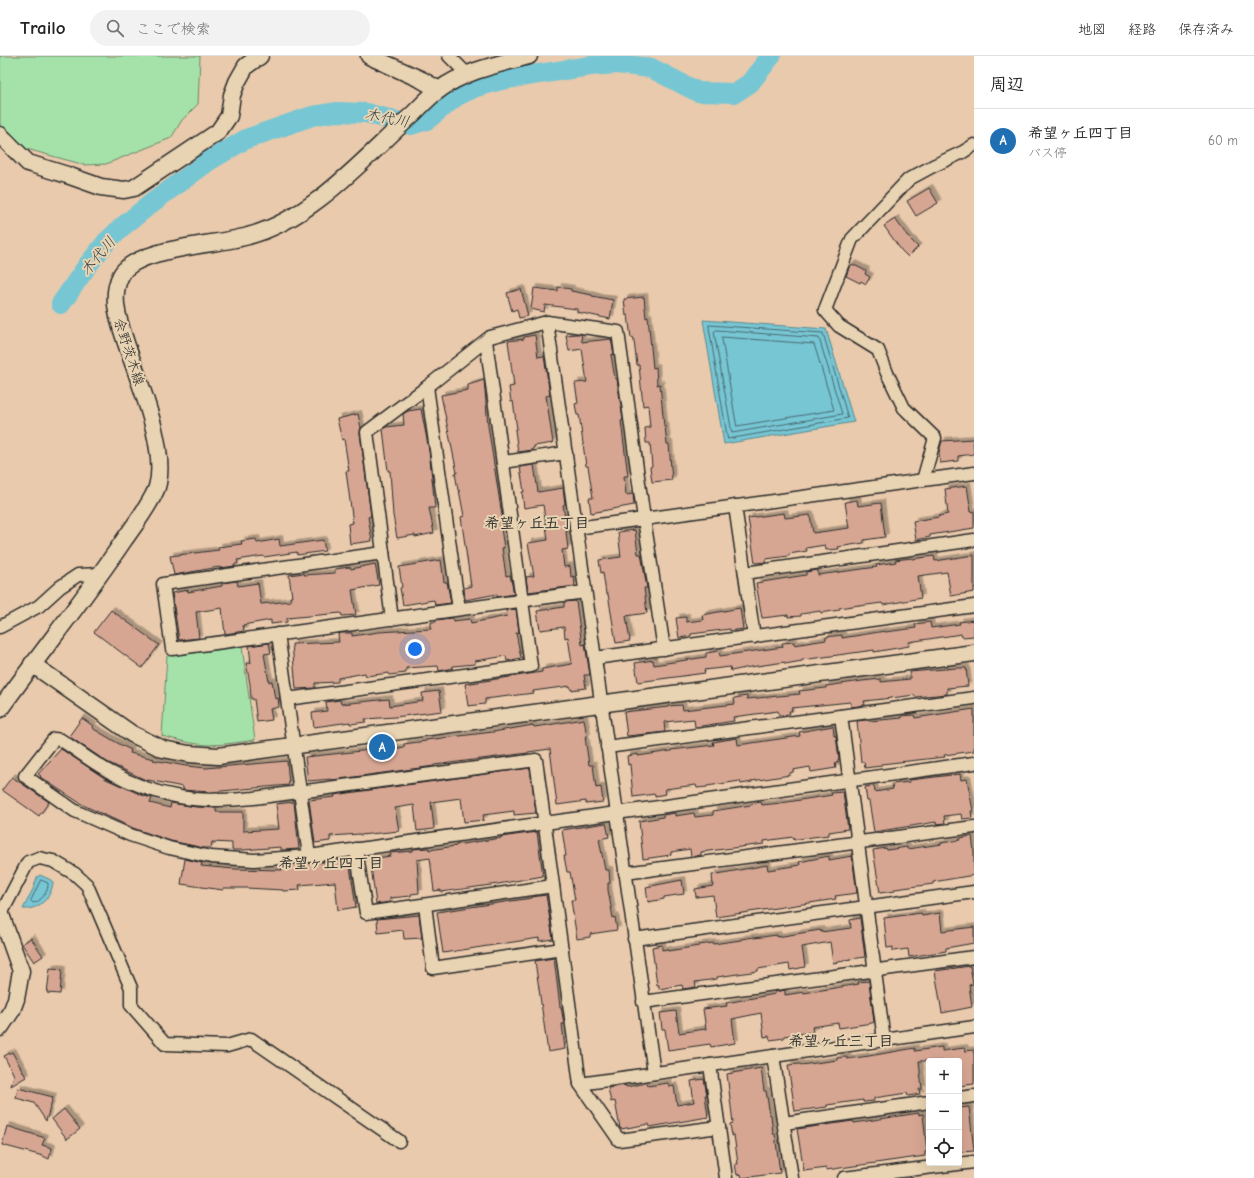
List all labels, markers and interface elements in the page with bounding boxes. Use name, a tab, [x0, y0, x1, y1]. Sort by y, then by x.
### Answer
search box	[90, 10, 370, 46]
text: Trailo	[20, 17, 66, 39]
icon: search	[104, 17, 126, 39]
text: ここで検索	[136, 20, 211, 38]
text: 地図	[1078, 21, 1106, 38]
text: 経路	[1128, 21, 1156, 38]
text: 保存済み	[1178, 21, 1234, 38]
text: 周辺	[990, 75, 1024, 94]
water label: 木代川	[363, 105, 411, 131]
text: 希望ヶ丘四丁目	[1028, 124, 1133, 142]
text: A	[999, 133, 1007, 148]
text: 60 m	[1208, 133, 1238, 148]
text: バス停	[1028, 145, 1067, 160]
water label: 木代川	[77, 233, 119, 279]
street label: 余野茨木線	[110, 316, 148, 388]
district label: 希望ヶ丘五丁目	[484, 514, 590, 532]
your location	[405, 639, 425, 659]
pin: A	[369, 732, 395, 762]
district label: 希望ヶ丘四丁目	[278, 854, 384, 872]
district label: 希望ヶ丘三丁目	[788, 1032, 894, 1050]
map controls	[926, 1058, 962, 1166]
button: +	[926, 1058, 962, 1094]
button: −	[926, 1094, 962, 1130]
button: locate	[926, 1130, 962, 1166]

